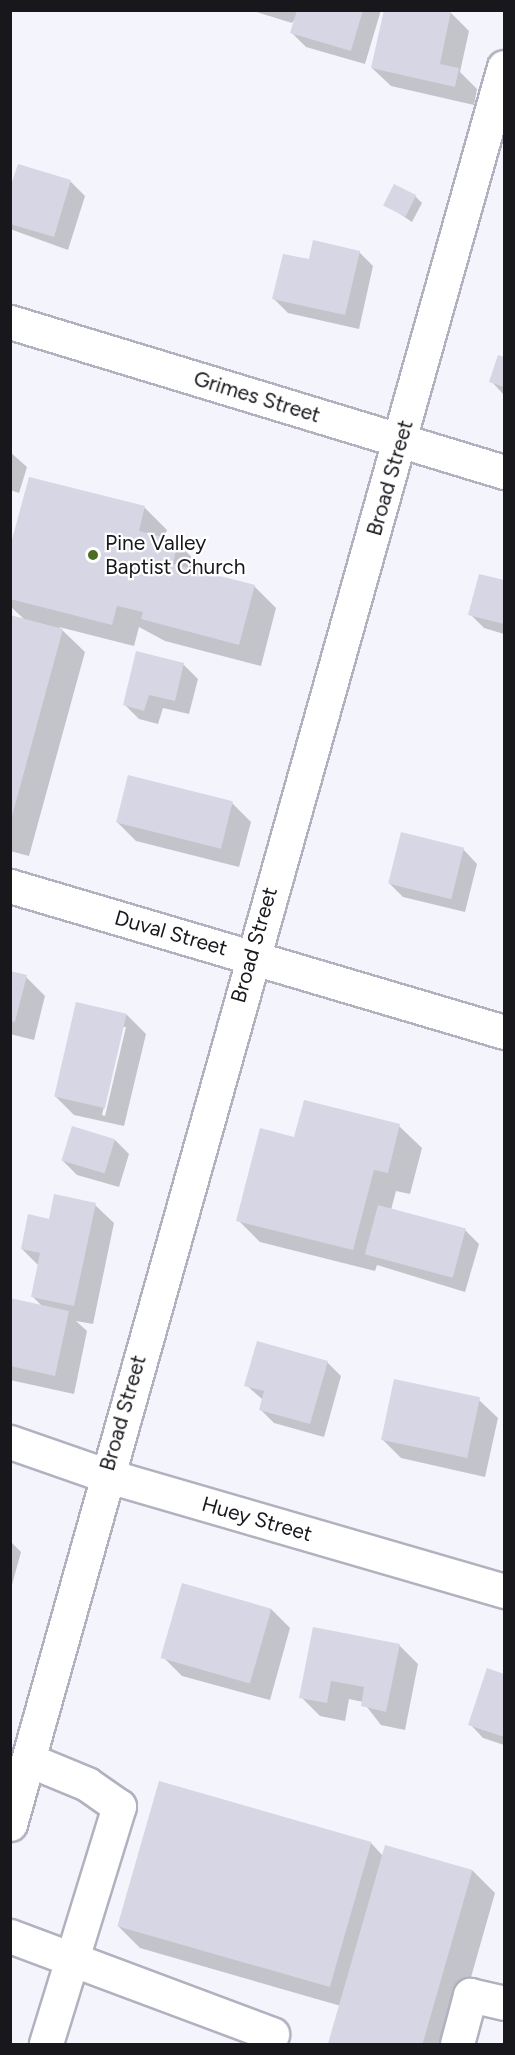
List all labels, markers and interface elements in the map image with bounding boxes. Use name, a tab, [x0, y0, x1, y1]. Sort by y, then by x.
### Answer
street label: Grimes Street	[191, 366, 323, 428]
street label: Broad Street	[361, 417, 419, 539]
place label: Pine Valley Baptist Church	[105, 530, 245, 580]
marker: Pine Valley Baptist Church	[86, 548, 100, 562]
street label: Broad Street	[225, 884, 283, 1006]
street label: Duval Street	[112, 905, 230, 961]
street label: Broad Street	[94, 1352, 152, 1474]
street label: Huey Street	[199, 1491, 315, 1547]

